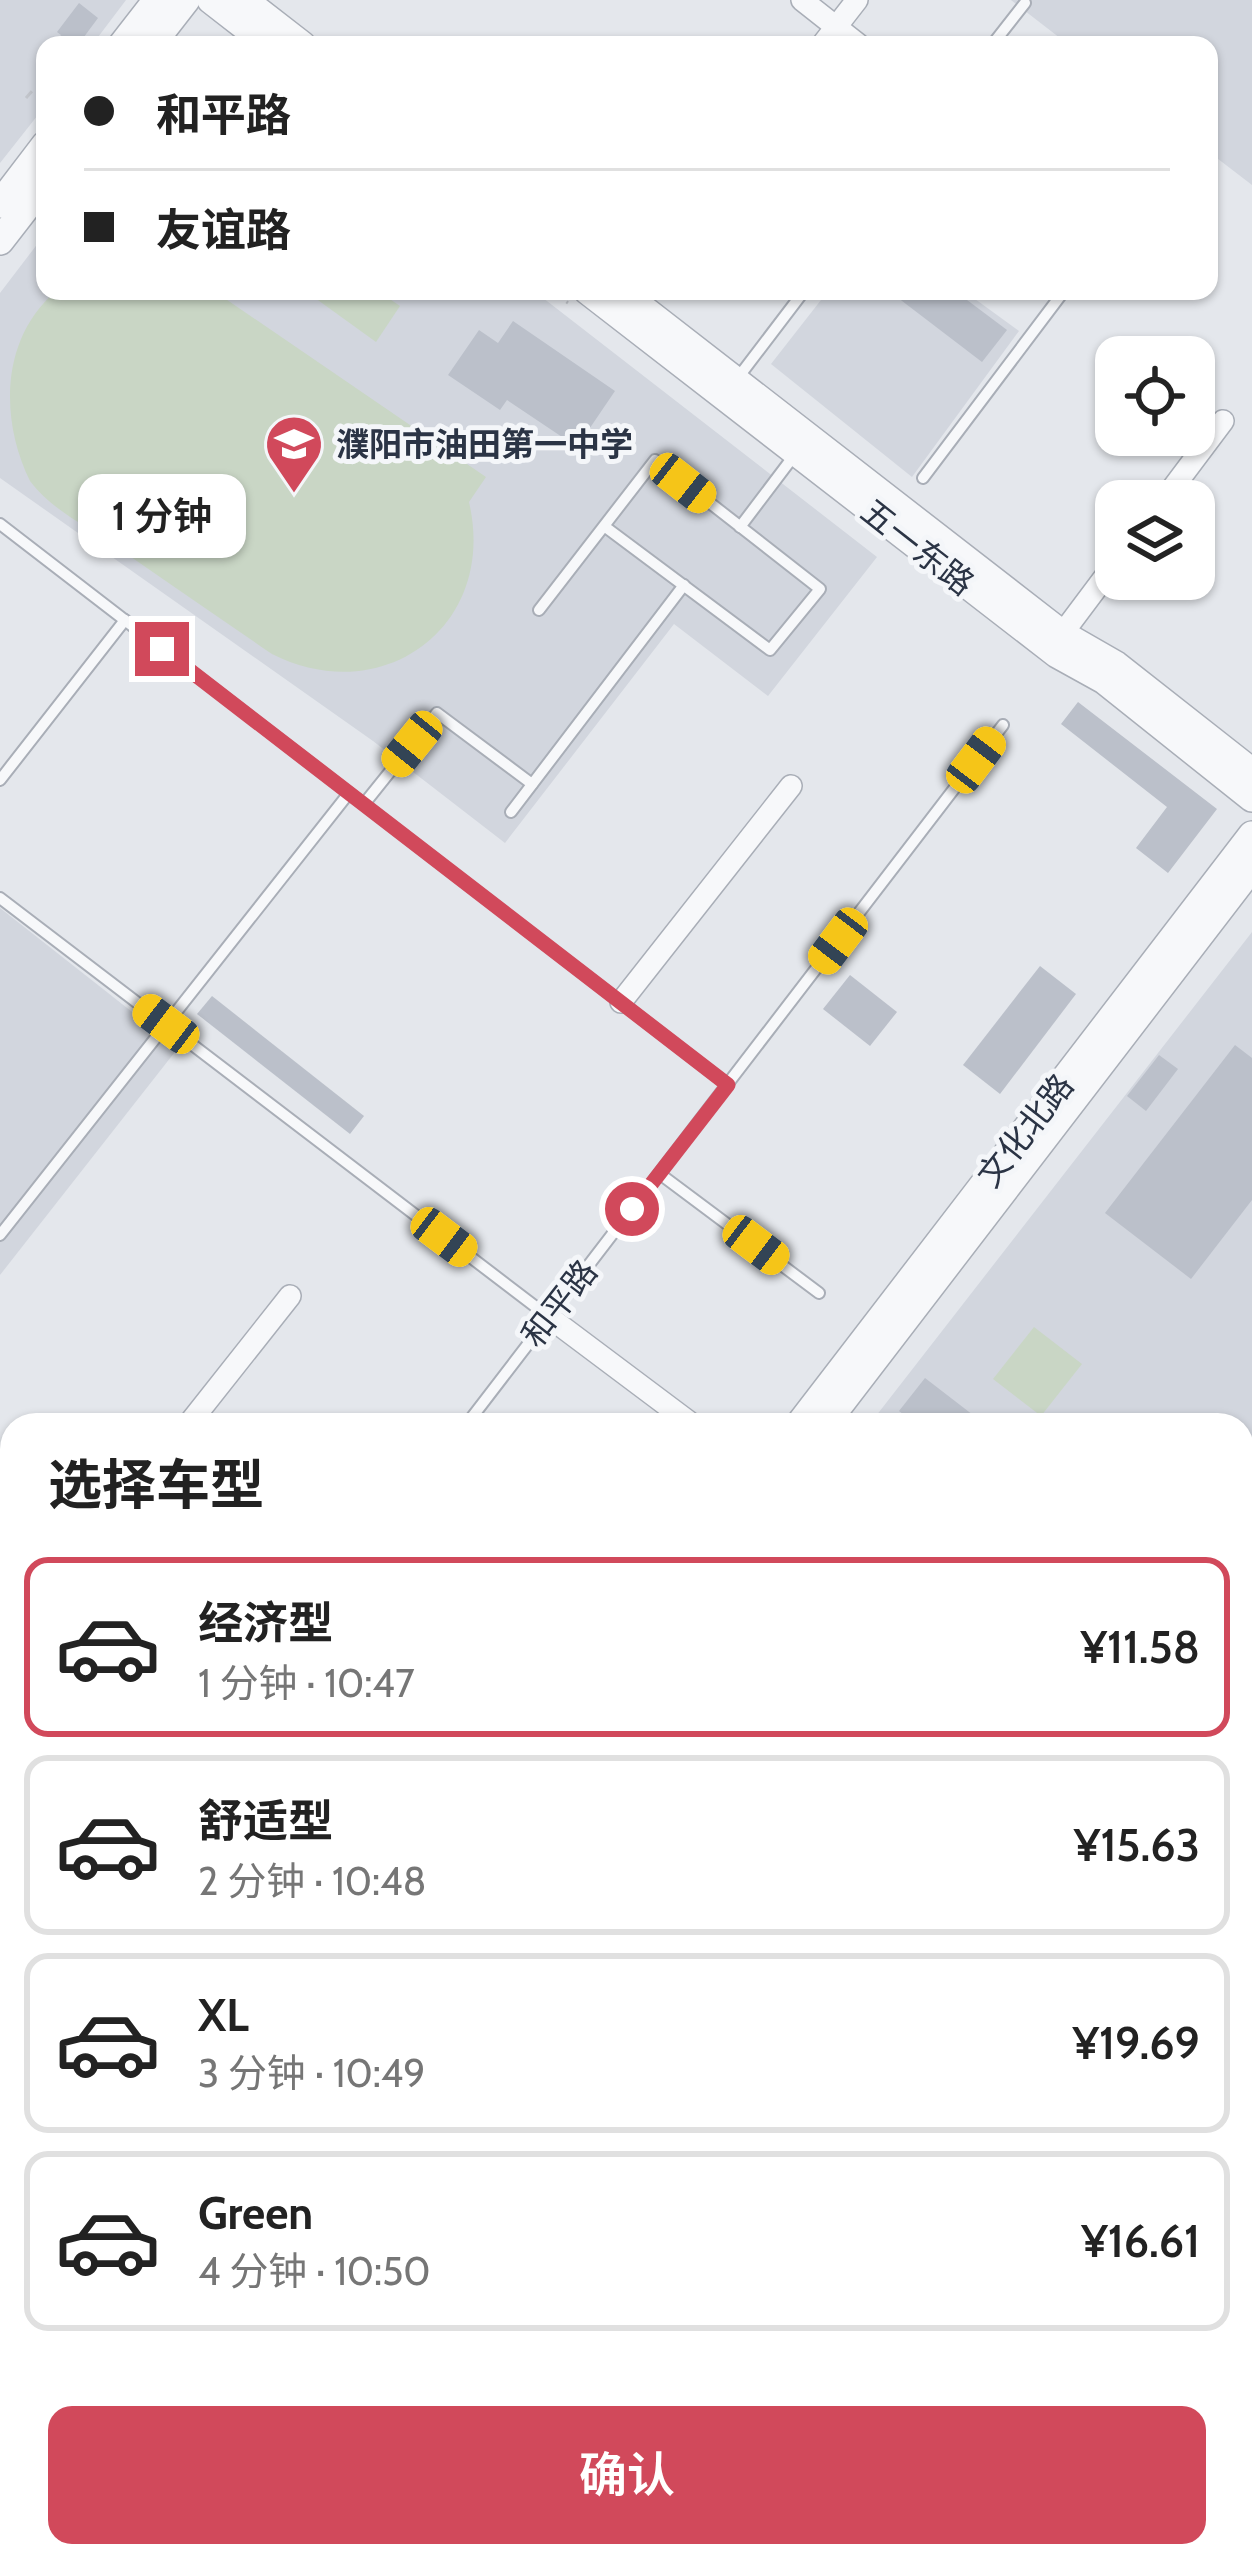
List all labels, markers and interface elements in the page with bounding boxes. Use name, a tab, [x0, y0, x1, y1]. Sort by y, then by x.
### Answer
text: 和平路	[156, 88, 291, 142]
text: 友谊路	[156, 203, 291, 257]
map controls	[1095, 336, 1215, 600]
button: locate	[1095, 336, 1215, 456]
school or university icon: 濮阳市油田第一中学	[263, 413, 325, 495]
place label: 濮阳市油田第一中学	[336, 424, 633, 464]
car	[644, 447, 722, 519]
callout: 1 分钟	[78, 475, 246, 559]
button: layers	[1095, 480, 1215, 600]
street label: 五一东路	[854, 491, 982, 603]
text: 1 分钟	[112, 492, 212, 540]
route end	[135, 622, 189, 676]
car	[375, 705, 449, 783]
car	[940, 720, 1012, 800]
car	[802, 901, 874, 981]
car	[126, 988, 206, 1060]
street label: 文化北路	[969, 1066, 1081, 1194]
route start	[605, 1182, 659, 1236]
car	[404, 1201, 484, 1273]
car	[716, 1209, 796, 1281]
street label: 和平路	[513, 1252, 605, 1354]
text: 选择车型	[48, 1452, 264, 1518]
icon: car	[54, 1593, 162, 1701]
text: 经济型	[198, 1596, 333, 1650]
text: ¥11.58	[1080, 1620, 1200, 1674]
text: 1 分钟 · 10:47	[198, 1659, 415, 1707]
icon: car	[54, 1791, 162, 1899]
text: 舒适型	[198, 1794, 333, 1848]
text: ¥15.63	[1074, 1818, 1200, 1872]
text: 2 分钟 · 10:48	[198, 1857, 426, 1905]
text: XL	[198, 1988, 249, 2042]
icon: car	[54, 1989, 162, 2097]
text: ¥19.69	[1072, 2016, 1200, 2070]
text: 3 分钟 · 10:49	[198, 2049, 425, 2097]
text: Green	[198, 2186, 313, 2240]
icon: car	[54, 2187, 162, 2295]
text: ¥16.61	[1081, 2214, 1200, 2268]
text: 4 分钟 · 10:50	[198, 2247, 431, 2295]
button: 确认	[48, 2406, 1206, 2544]

